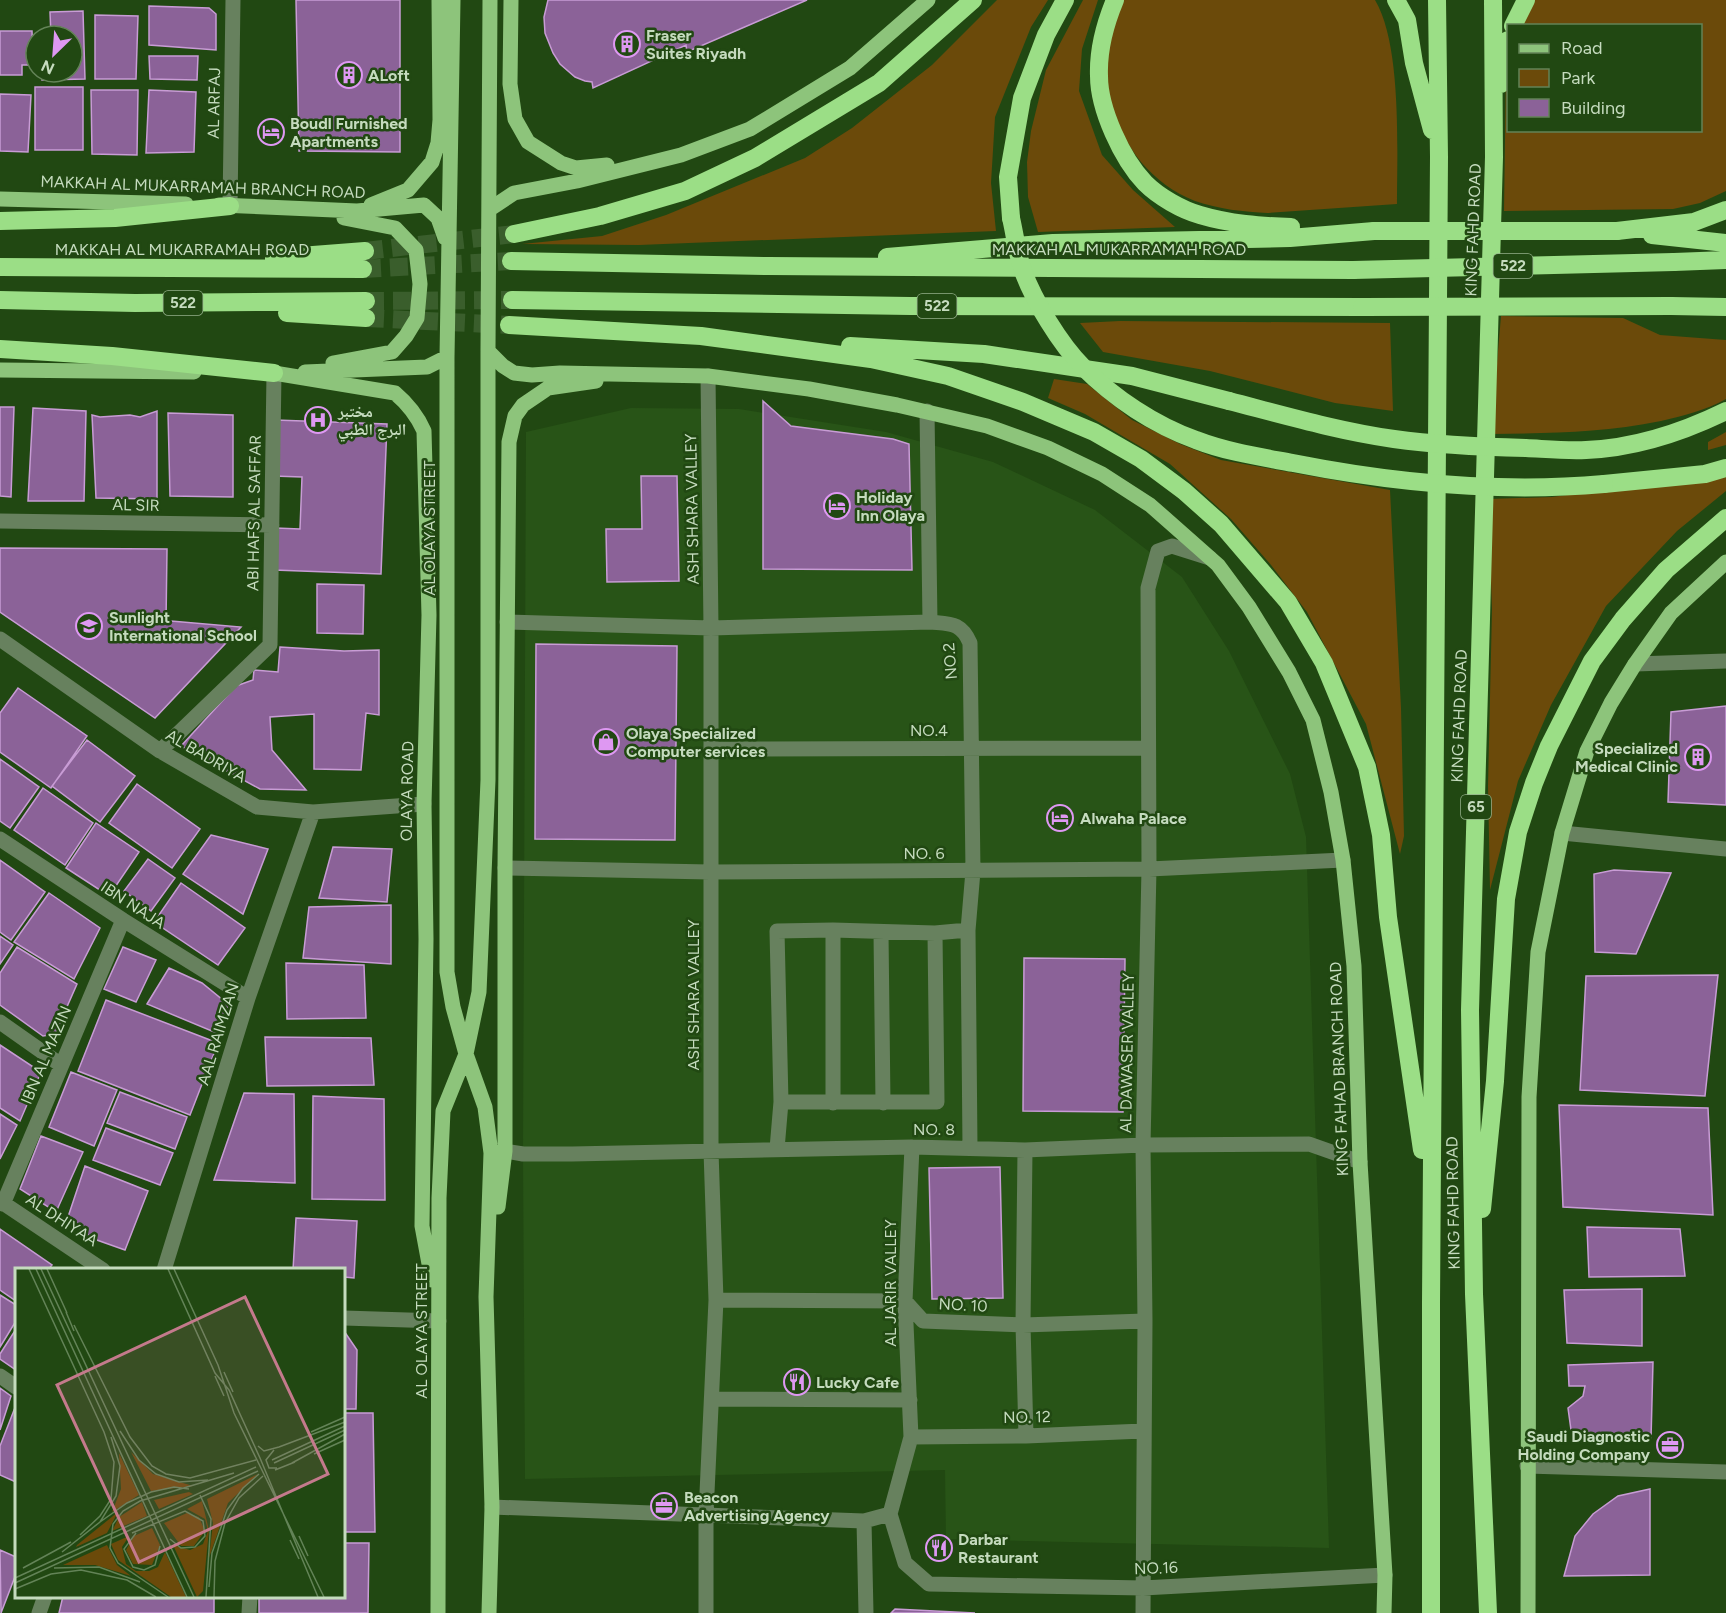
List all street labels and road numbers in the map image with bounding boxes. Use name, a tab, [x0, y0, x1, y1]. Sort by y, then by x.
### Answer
street label: AL ARFAJ	[204, 67, 224, 139]
street label: KING FAHD ROAD	[1461, 163, 1485, 297]
street label: MAKKAH AL MUKARRAMAH BRANCH ROAD	[40, 172, 366, 202]
street label: MAKKAH AL MUKARRAMAH ROAD	[55, 240, 309, 259]
street label: MAKKAH AL MUKARRAMAH ROAD	[992, 240, 1246, 259]
road number: 522	[1494, 254, 1532, 278]
road number: 522	[164, 291, 202, 315]
road number: 522	[918, 294, 956, 318]
street label: ASH SHARA VALLEY	[681, 433, 703, 585]
street label: ABI HAFS AL SAFFAR	[243, 435, 265, 591]
street label: AL OLAYA STREET	[420, 460, 439, 596]
street label: AL SIR	[112, 495, 160, 515]
street label: NO.2	[939, 642, 961, 680]
street label: KING FAHD ROAD	[1447, 649, 1471, 783]
street label: NO.4	[910, 721, 948, 740]
street label: AL BADRIYA	[162, 725, 250, 787]
street label: OLAYA ROAD	[397, 741, 417, 841]
road number: 65	[1461, 795, 1491, 819]
street label: NO. 6	[903, 844, 945, 863]
street label: IBN NAJA	[97, 877, 169, 933]
street label: ASH SHARA VALLEY	[684, 919, 703, 1071]
street label: KING FAHAD BRANCH ROAD	[1326, 961, 1352, 1177]
street label: AL DAWASER VALLEY	[1116, 972, 1138, 1133]
street label: AAL RAIMZAN	[193, 980, 243, 1088]
street label: IBN AL MAZIN	[17, 1003, 75, 1107]
street label: NO. 8	[913, 1120, 955, 1139]
street label: KING FAHD ROAD	[1442, 1136, 1464, 1270]
street label: AL DHIYAA	[23, 1190, 102, 1250]
street label: AL JARIR VALLEY	[881, 1219, 900, 1347]
street label: AL OLAYA STREET	[412, 1263, 431, 1399]
street label: NO. 10	[938, 1294, 988, 1316]
street label: NO. 12	[1003, 1407, 1051, 1427]
street label: NO.16	[1134, 1558, 1178, 1578]

